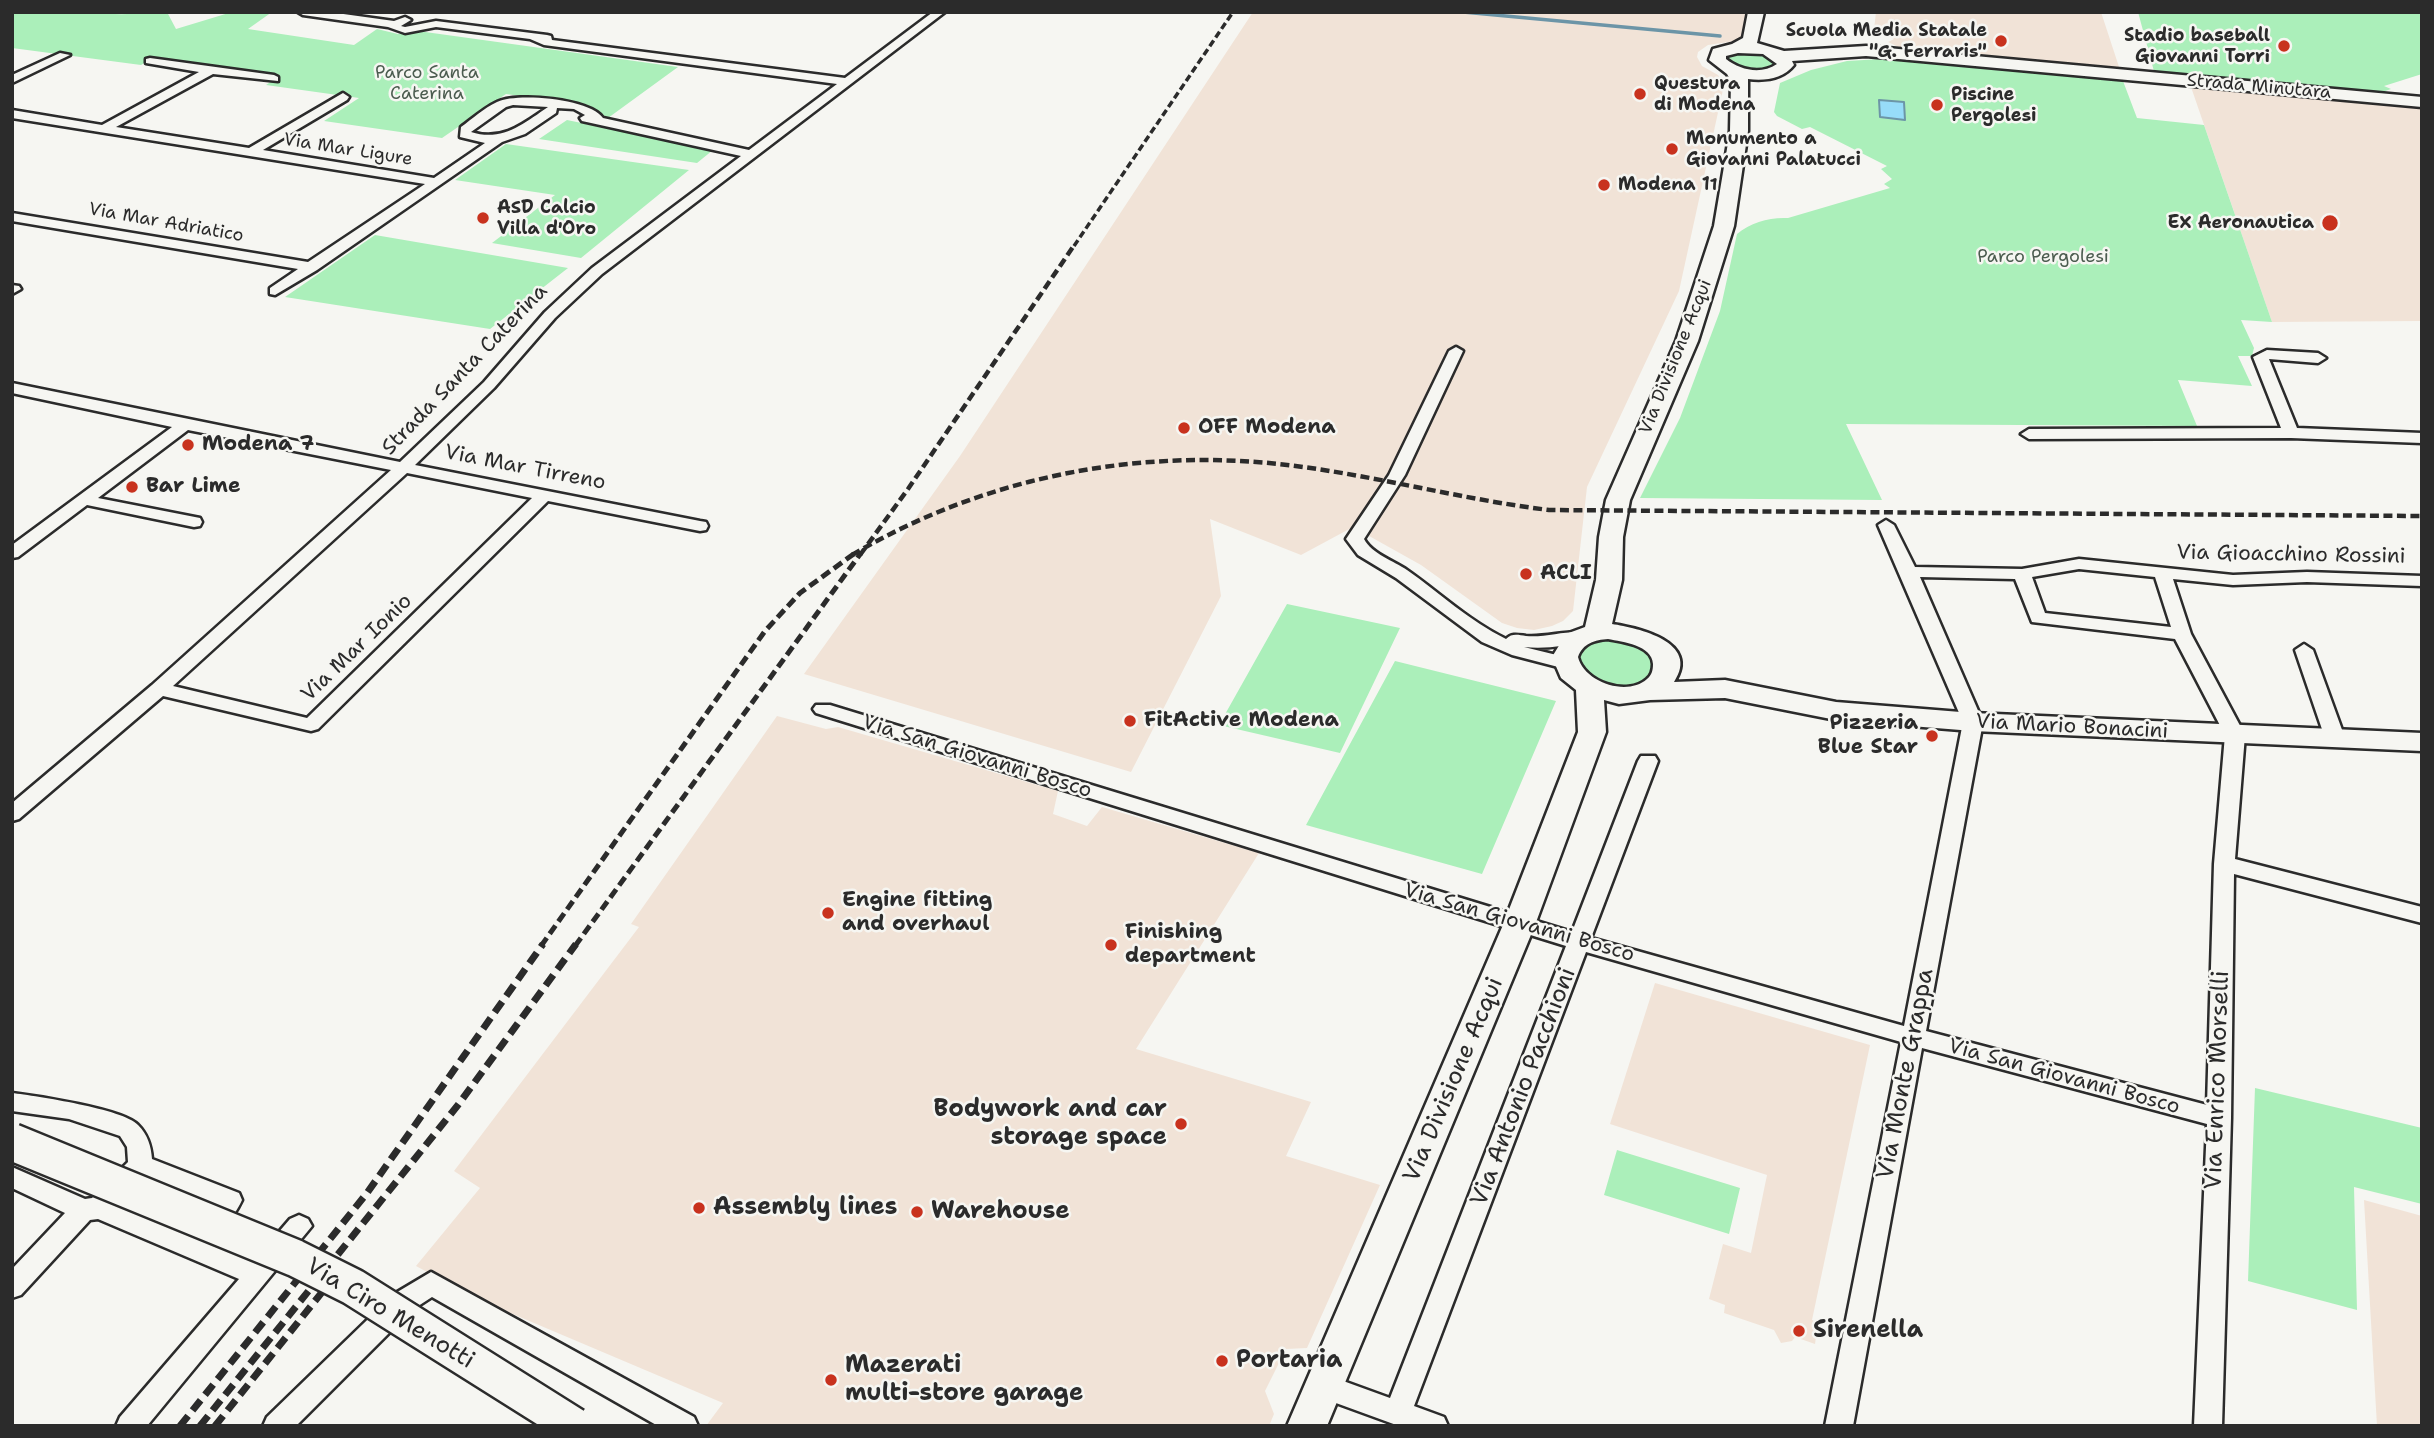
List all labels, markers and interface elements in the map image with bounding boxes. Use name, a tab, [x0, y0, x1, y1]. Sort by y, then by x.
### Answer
place label: Scuola Media Statale "G. Ferraris"	[1786, 20, 1987, 62]
place label: Stadio baseball Giovanni Torri	[2124, 25, 2270, 68]
marker: Scuola Media Statale "G. Ferraris"	[1993, 33, 2009, 49]
marker: Stadio baseball Giovanni Torri	[2276, 38, 2292, 54]
park label: Parco Santa Caterina	[375, 62, 479, 104]
street label: Strada Minutara	[2186, 70, 2332, 104]
place label: Questura di Modena	[1654, 73, 1755, 116]
place label: Piscine Pergolesi	[1951, 84, 2037, 126]
marker: Questura di Modena	[1632, 86, 1648, 102]
marker: Piscine Pergolesi	[1929, 97, 1945, 113]
place label: Monumento a Giovanni Palatucci	[1686, 128, 1861, 170]
street label: Via Mar Ligure	[282, 129, 414, 171]
marker: Monumento a Giovanni Palatucci	[1664, 141, 1680, 157]
place label: Modena 11	[1618, 174, 1718, 196]
marker: Modena 11	[1596, 177, 1612, 193]
place label: ASD Calcio Villa d'Oro	[497, 197, 596, 240]
street label: Via Mar Adriatico	[87, 199, 245, 247]
marker: ASD Calcio Villa d'Oro	[475, 210, 491, 226]
place label: EX Aeronautica	[2167, 212, 2314, 234]
marker: EX Aeronautica	[2320, 213, 2340, 233]
park label: Parco Pergolesi	[1977, 246, 2109, 268]
street label: Via Divisione Acqui	[1635, 277, 1717, 437]
street label: Strada Santa Caterina	[377, 279, 553, 461]
place label: OFF Modena	[1198, 415, 1336, 441]
marker: OFF Modena	[1176, 420, 1192, 436]
place label: Modena 7	[202, 432, 314, 458]
marker: Modena 7	[180, 437, 196, 453]
street label: Via Mar Tirreno	[442, 440, 608, 496]
place label: Bar Lime	[146, 474, 241, 500]
marker: Bar Lime	[124, 479, 140, 495]
street label: Via Gioacchino Rossini	[2176, 540, 2406, 570]
place label: ACLI	[1540, 561, 1592, 587]
marker: ACLI	[1518, 566, 1534, 582]
street label: Via Mar Ionio	[296, 589, 418, 707]
place label: FitActive Modena	[1144, 708, 1339, 734]
street label: Via Mario Bonacini	[1975, 709, 2169, 745]
street label: Via San Giovanni Bosco	[859, 710, 1095, 804]
place label: Pizzeria Blue Star	[1818, 711, 1918, 761]
marker: FitActive Modena	[1122, 713, 1138, 729]
marker: Pizzeria Blue Star	[1924, 728, 1940, 744]
street label: Via San Giovanni Bosco	[1401, 878, 1637, 968]
place label: Engine fitting and overhaul	[842, 888, 992, 938]
marker: Engine fitting and overhaul	[820, 905, 836, 921]
place label: Finishing department	[1125, 920, 1256, 970]
marker: Finishing department	[1103, 937, 1119, 953]
street label: Via Antonio Pacchioni	[1465, 964, 1583, 1210]
street label: Via Monte Grappa	[1871, 966, 1941, 1182]
street label: Via Enrico Morselli	[2200, 970, 2236, 1190]
street label: Via Divisione Acqui	[1398, 973, 1510, 1187]
street label: Via San Giovanni Bosco	[1945, 1034, 2183, 1120]
place label: Bodywork and car storage space	[934, 1096, 1167, 1152]
marker: Bodywork and car storage space	[1173, 1116, 1189, 1132]
place label: Assembly lines	[713, 1194, 897, 1222]
place label: Warehouse	[931, 1198, 1070, 1226]
marker: Assembly lines	[691, 1200, 707, 1216]
marker: Warehouse	[909, 1204, 925, 1220]
street label: Via Ciro Menotti	[301, 1252, 479, 1376]
place label: Sirenella	[1813, 1317, 1923, 1345]
marker: Sirenella	[1791, 1323, 1807, 1339]
place label: Portaria	[1236, 1347, 1342, 1375]
place label: Mazerati multi-store garage	[845, 1352, 1083, 1408]
marker: Portaria	[1214, 1353, 1230, 1369]
marker: Mazerati multi-store garage	[823, 1372, 839, 1388]

